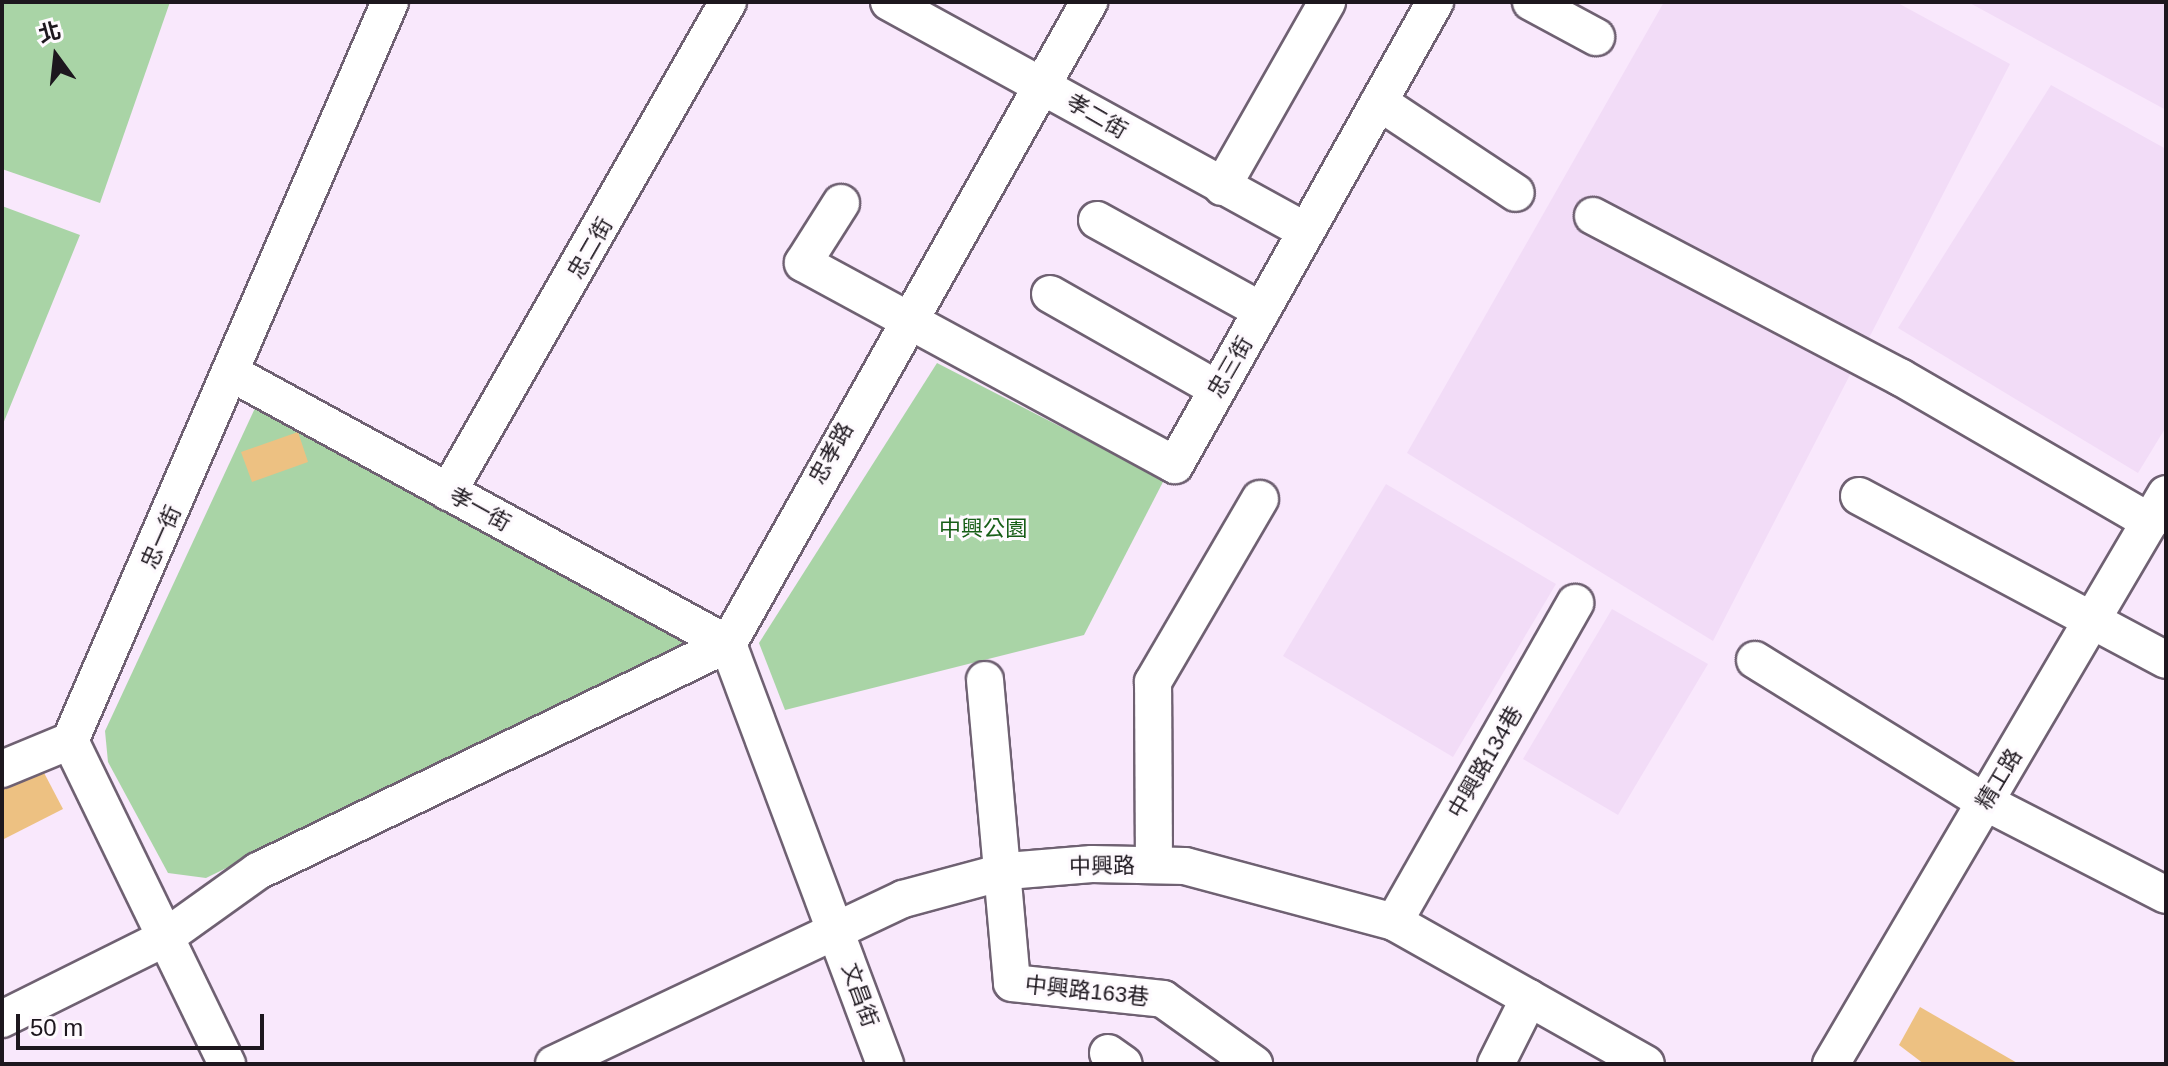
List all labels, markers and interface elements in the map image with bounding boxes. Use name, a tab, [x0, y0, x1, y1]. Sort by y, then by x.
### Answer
north arrow	[16, 16, 96, 96]
text: 北	[36, 17, 64, 47]
street label: 孝二街	[1062, 88, 1132, 144]
street label: 忠二街	[562, 213, 618, 283]
street label: 忠三街	[1202, 332, 1258, 402]
street label: 忠孝路	[803, 418, 859, 488]
street label: 孝一街	[445, 481, 515, 537]
street label: 忠一街	[136, 501, 186, 573]
park label: 中興公園	[939, 516, 1027, 542]
street label: 中興路134巷	[1442, 701, 1528, 823]
street label: 精工路	[1971, 744, 2027, 814]
street label: 中興路	[1069, 852, 1135, 880]
street label: 文昌街	[836, 959, 884, 1031]
street label: 中興路163巷	[1024, 971, 1150, 1011]
scale bar	[20, 998, 268, 1048]
text: 50 m	[30, 1014, 83, 1041]

